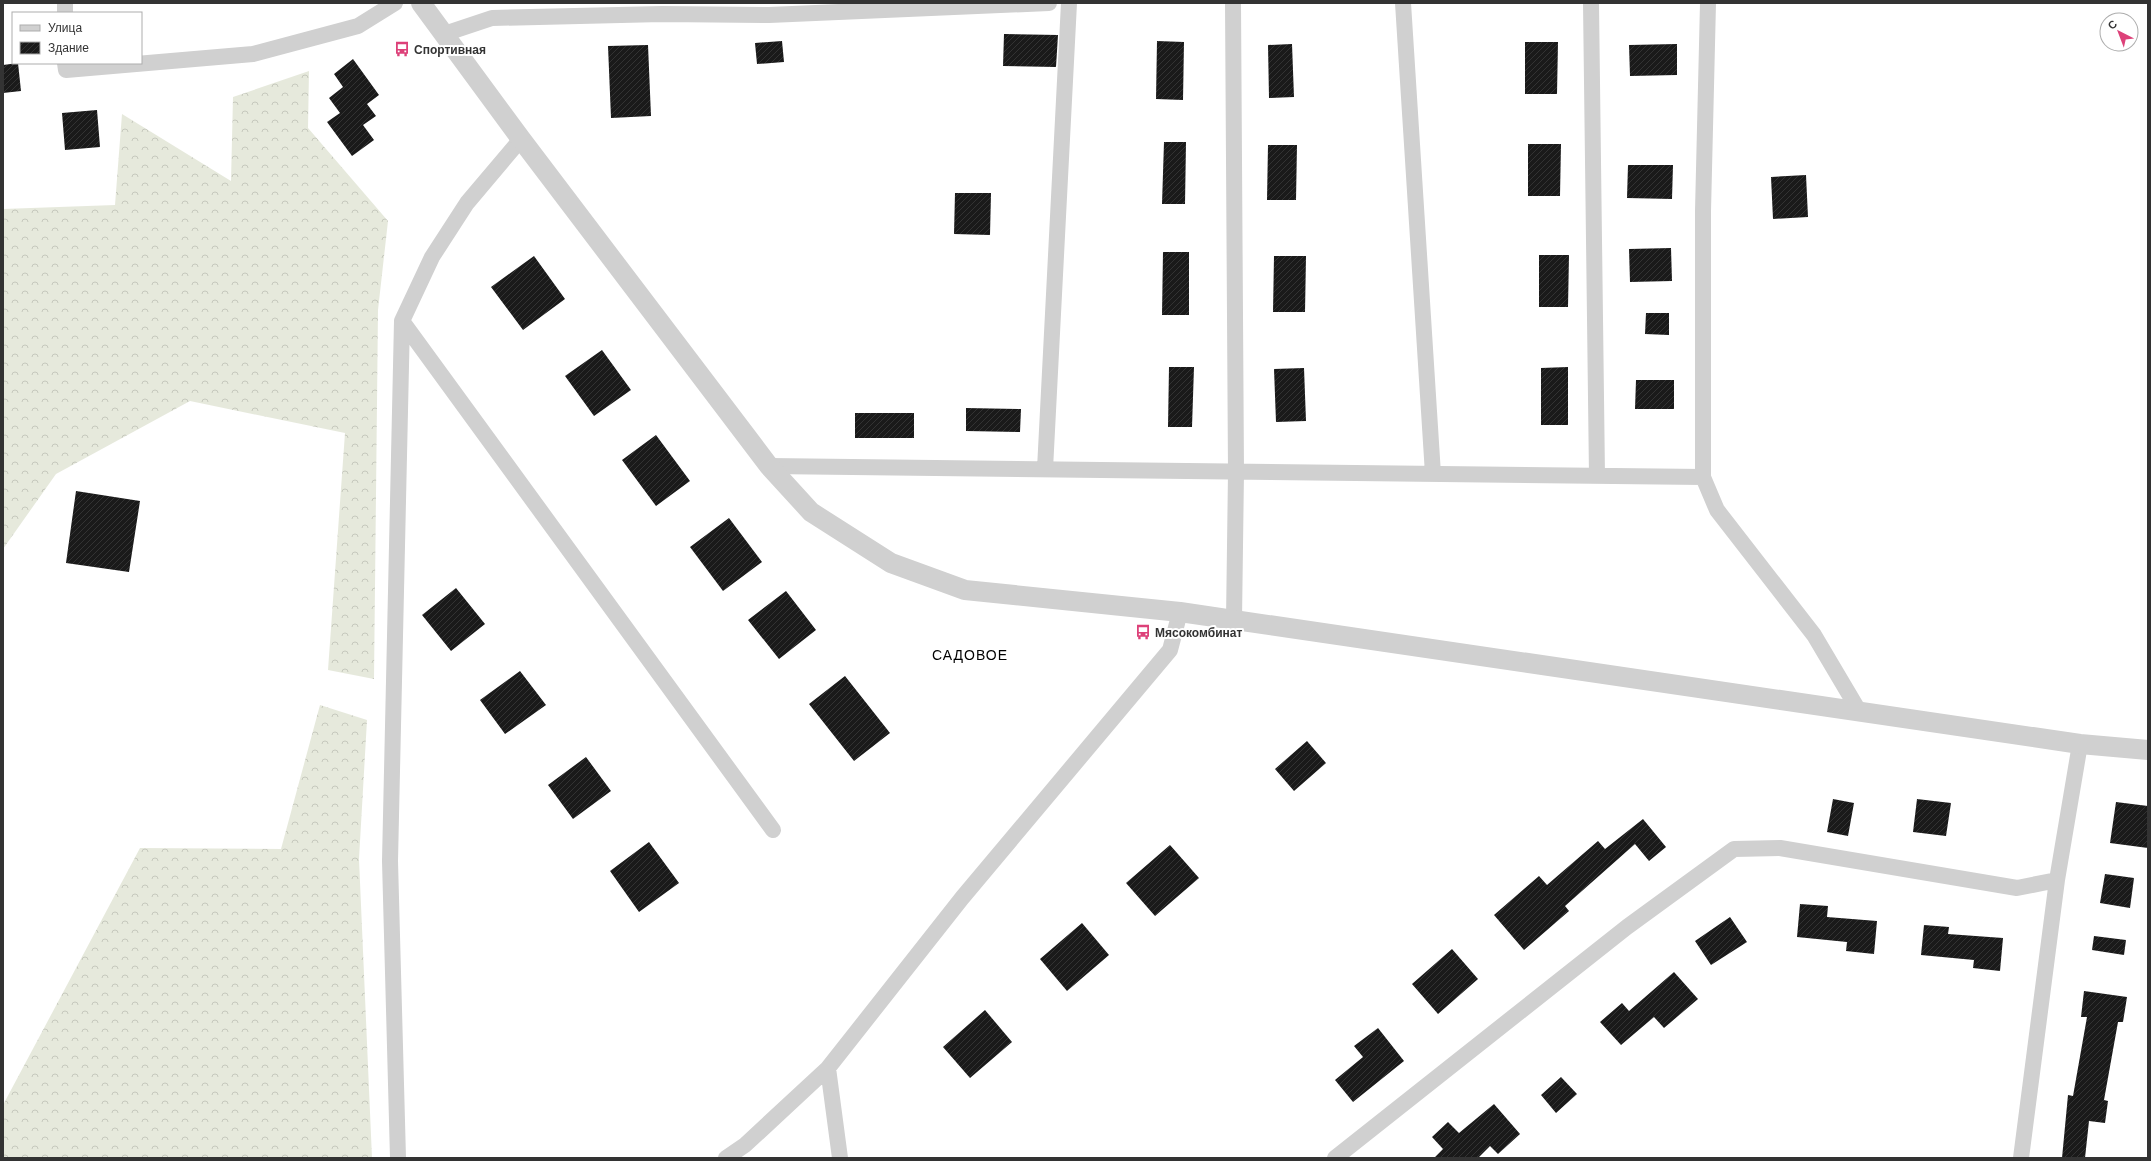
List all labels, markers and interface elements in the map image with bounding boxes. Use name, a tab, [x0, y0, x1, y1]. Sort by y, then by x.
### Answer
legend	[12, 12, 142, 64]
north arrow	[2099, 12, 2139, 52]
text: С	[2105, 17, 2119, 32]
text: Улица	[48, 20, 82, 35]
text: Здание	[48, 40, 89, 55]
bus stop icon: Спортивная	[393, 40, 411, 58]
place label: Спортивная	[414, 42, 486, 57]
bus stop icon: Мясокомбинат	[1134, 623, 1152, 641]
place label: Мясокомбинат	[1155, 625, 1242, 639]
district label: САДОВОЕ	[932, 646, 1008, 663]

